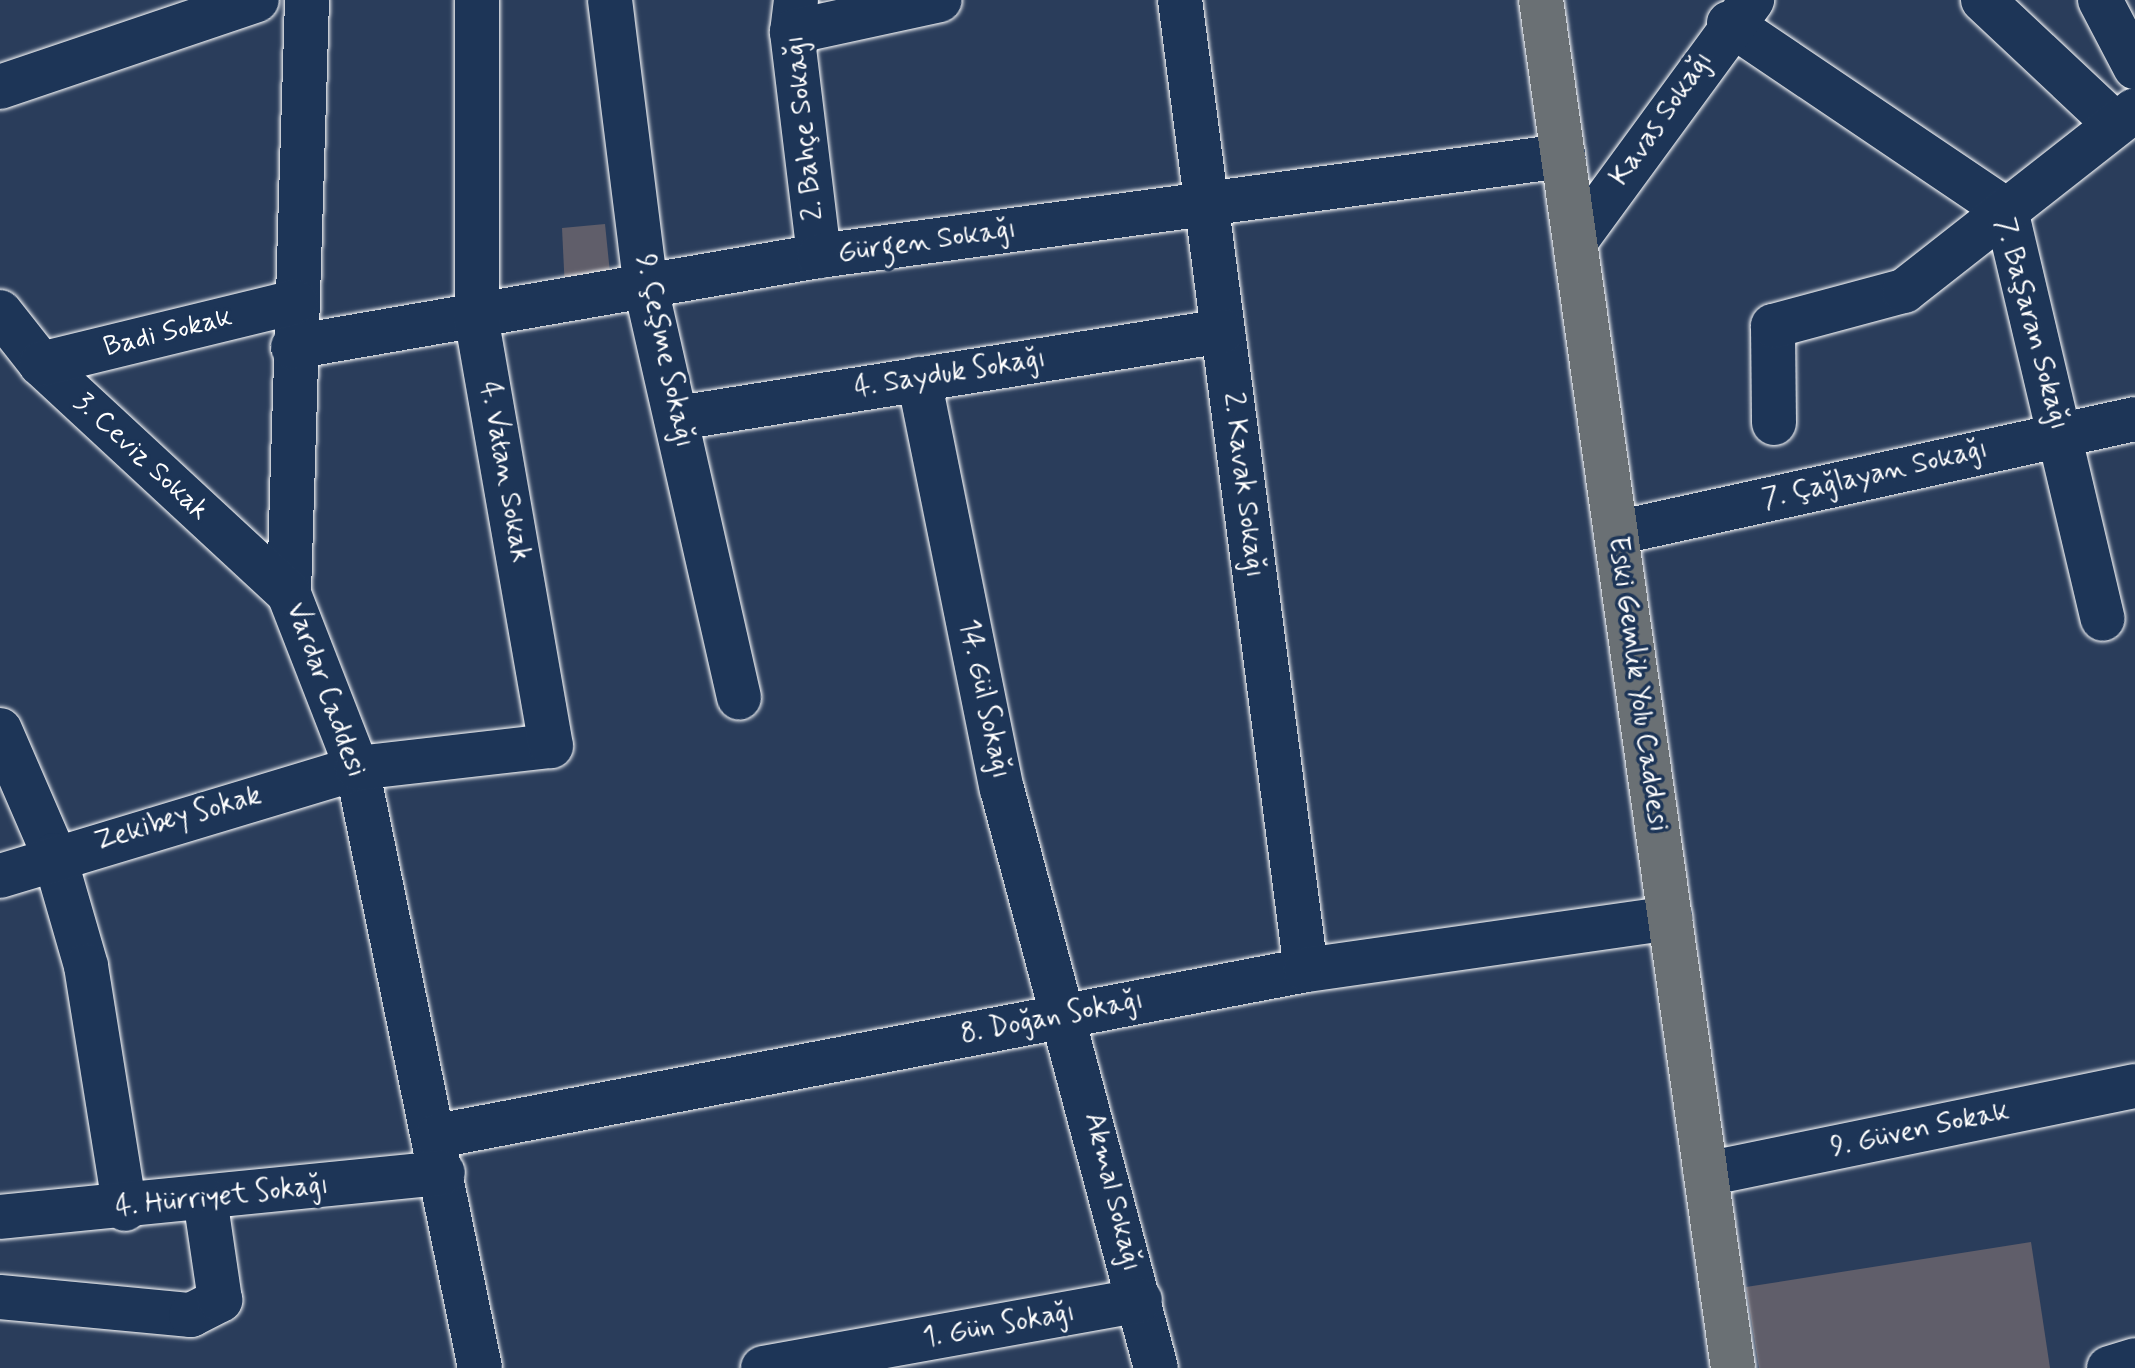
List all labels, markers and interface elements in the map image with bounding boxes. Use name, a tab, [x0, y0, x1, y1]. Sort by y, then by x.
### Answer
street label: 2. Bahçe Sokağı	[779, 35, 831, 221]
street label: Kavas Sokağı	[1603, 45, 1721, 193]
street label: Gürgen Sokağı	[837, 213, 1017, 271]
street label: 7. Başaran Sokağı	[1986, 214, 2076, 434]
street label: 9. Çeşme Sokağı	[627, 251, 701, 451]
street label: Badi Sokak	[100, 301, 236, 365]
street label: 4. Sayduk Sokağı	[850, 342, 1050, 406]
street label: 4. Vatan Sokak	[472, 379, 536, 565]
street label: 3. Ceviz Sokak	[66, 386, 216, 528]
street label: 2. Kavak Sokağı	[1215, 390, 1271, 580]
street label: 7. Çağlayan Sokağı	[1759, 433, 1991, 517]
street label: Eski Gemlik Yolu Caddesi	[1599, 531, 1675, 837]
street label: Vardar Caddesi	[278, 597, 372, 783]
street label: 14. Gül Sokağı	[950, 615, 1018, 783]
street label: Zekibey Sokak	[89, 779, 267, 859]
street label: 8. Doğan Sokağı	[958, 984, 1146, 1052]
street label: 9. Güven Sokak	[1829, 1095, 2011, 1165]
street label: Akmal Sokağı	[1076, 1109, 1148, 1275]
street label: 4. Hürriyet Sokağı	[112, 1169, 332, 1225]
street label: 1. Gün Sokağı	[919, 1296, 1079, 1356]

